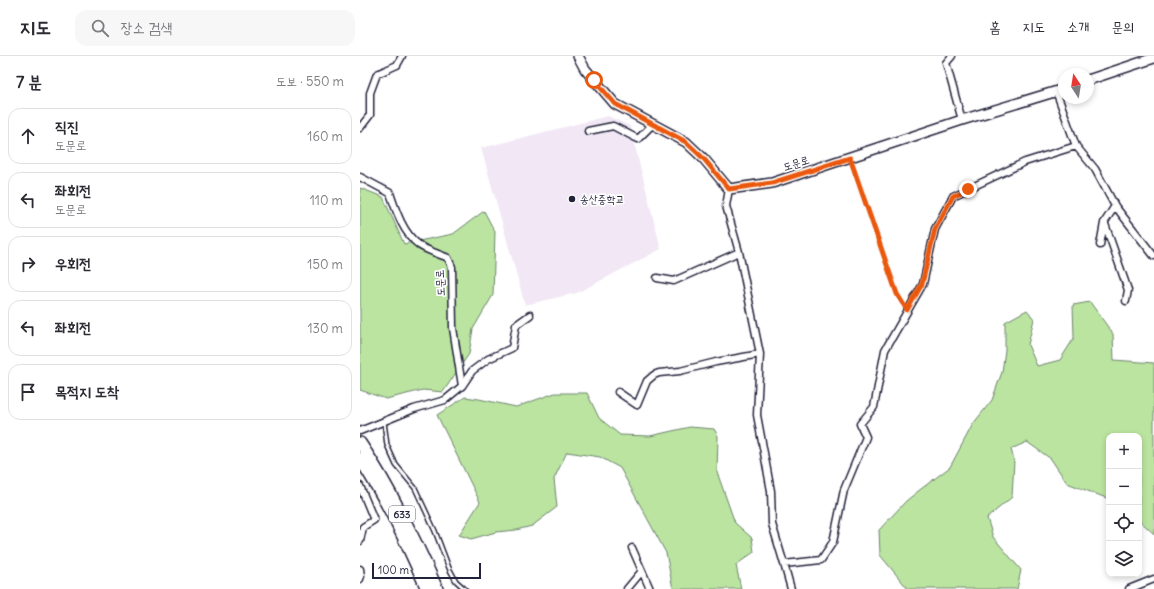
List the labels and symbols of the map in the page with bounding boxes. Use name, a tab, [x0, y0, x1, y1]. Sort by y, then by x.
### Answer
north arrow	[1058, 68, 1094, 104]
route start	[585, 71, 603, 89]
street label: 도문로	[781, 152, 811, 174]
route end	[959, 180, 977, 198]
place label: 송산중학교	[580, 192, 624, 206]
marker: 송산중학교	[567, 194, 577, 204]
street label: 도문로	[432, 269, 448, 297]
road number: 633	[389, 506, 415, 522]
scale bar	[372, 561, 481, 580]

